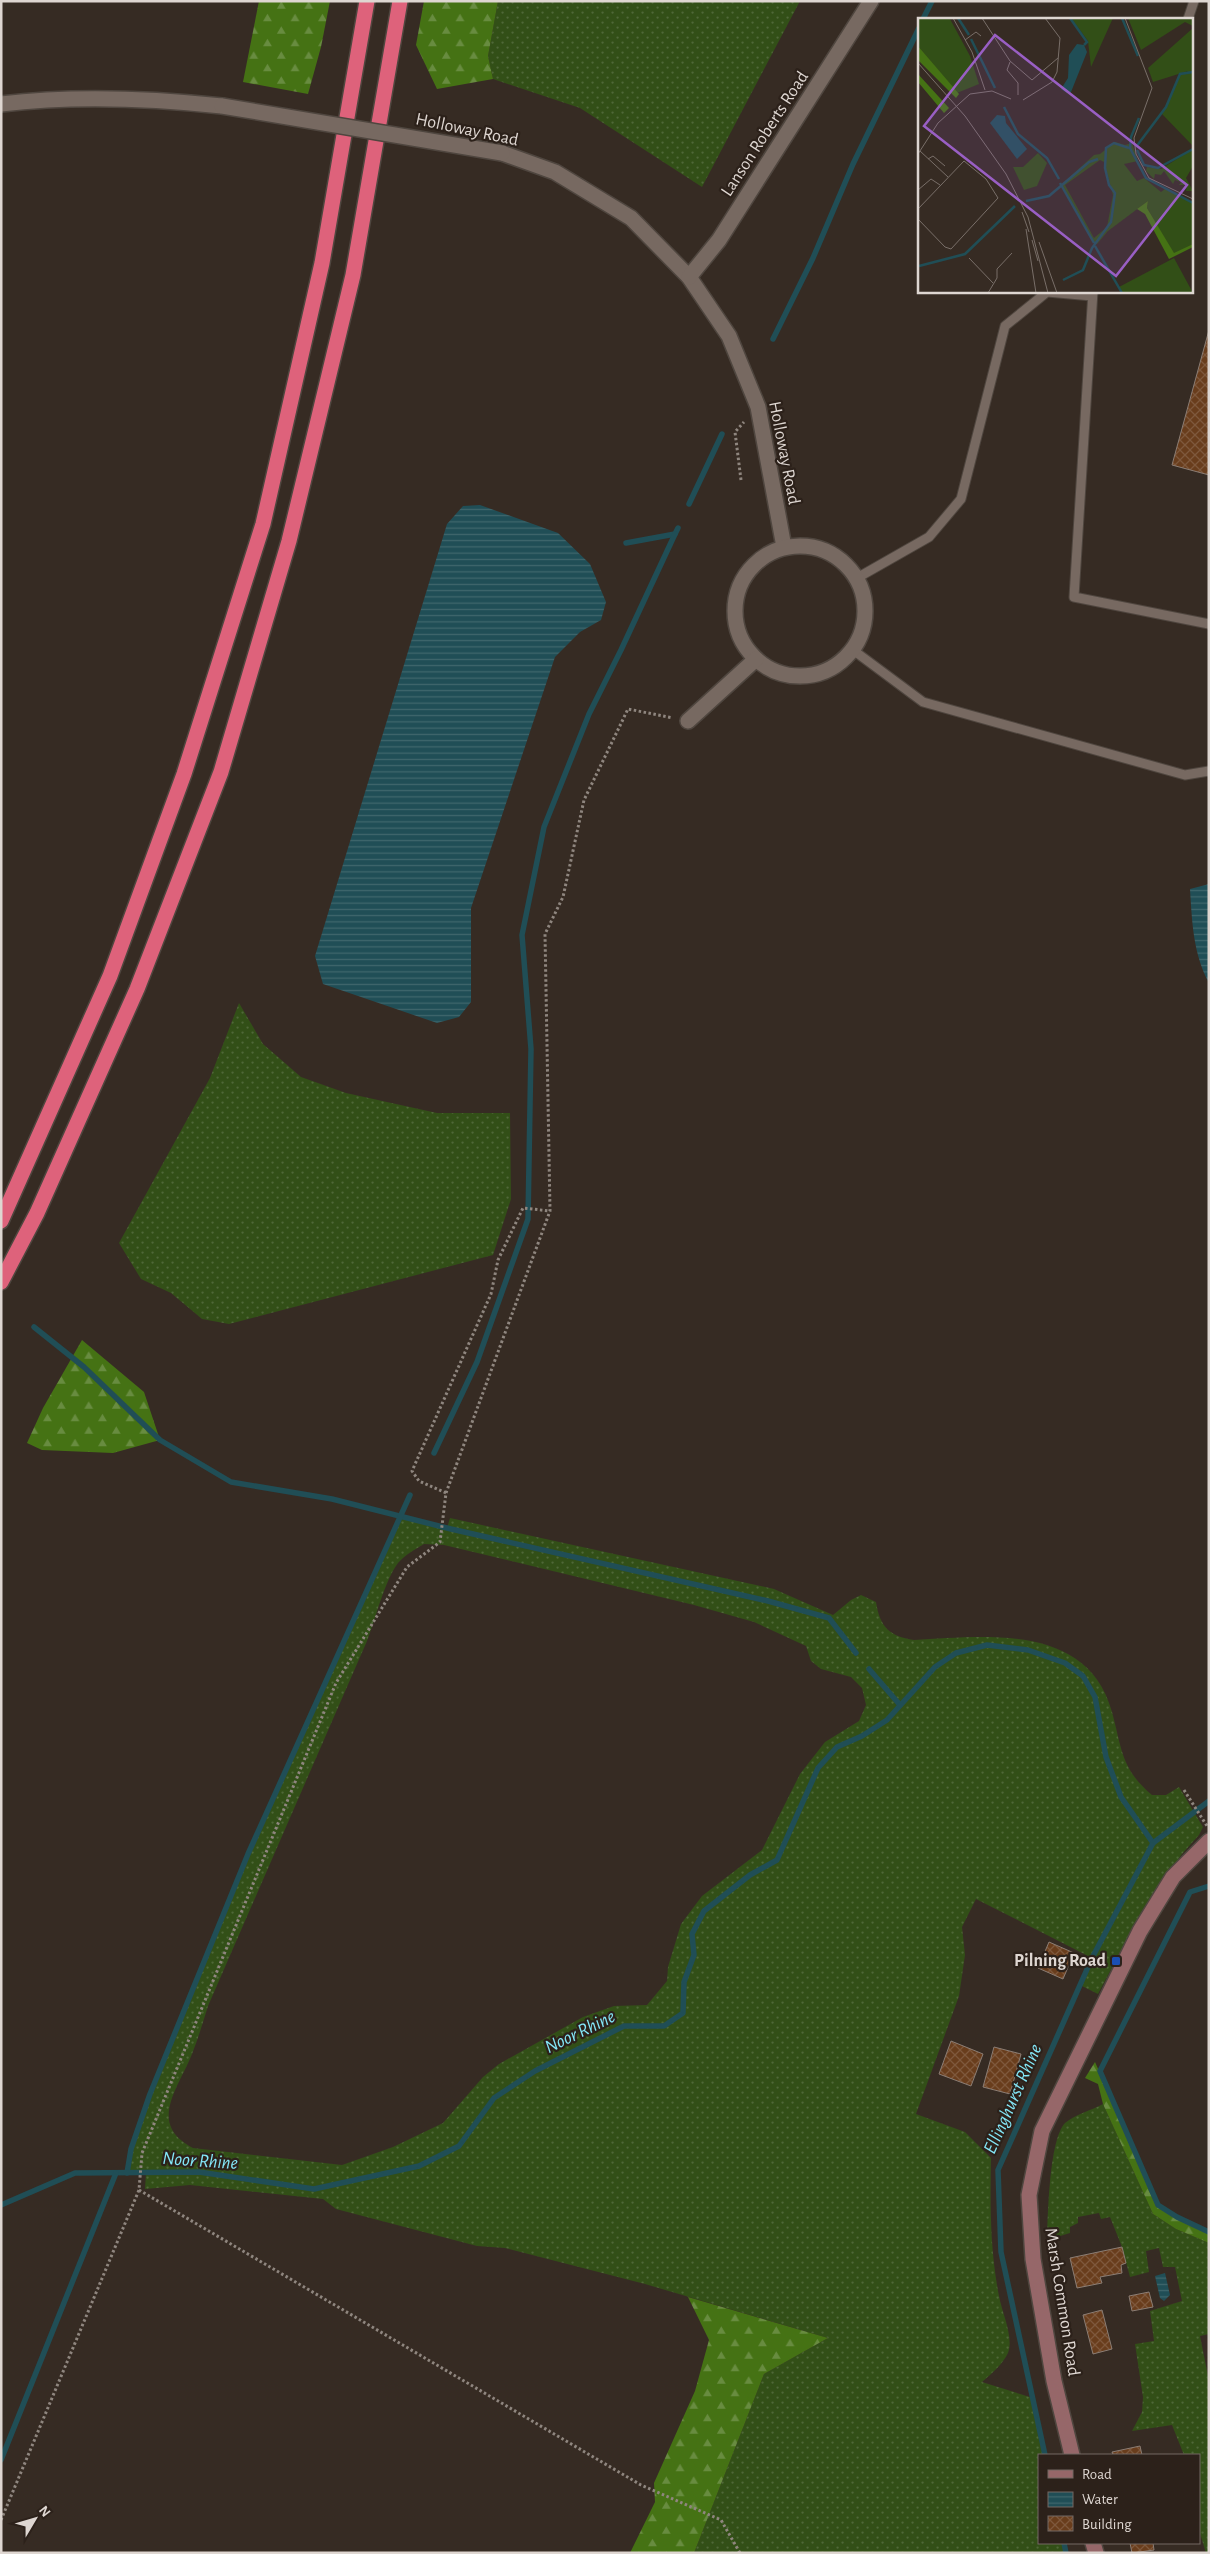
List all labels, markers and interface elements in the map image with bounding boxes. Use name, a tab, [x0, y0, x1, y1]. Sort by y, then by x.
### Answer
inset map	[918, 18, 1192, 292]
street label: Lanson Roberts Road	[718, 68, 812, 200]
street label: Holloway Road	[414, 110, 520, 150]
street label: Holloway Road	[765, 400, 803, 506]
place label: Pilning Road	[1014, 1952, 1107, 1970]
marker: Pilning Road	[1110, 1955, 1122, 1967]
water label: Noor Rhine	[542, 2007, 618, 2057]
water label: Ellinghurst Rhine	[980, 2041, 1046, 2157]
water label: Noor Rhine	[162, 2149, 238, 2173]
street label: Marsh Common Road	[1041, 2227, 1083, 2377]
legend	[1038, 2454, 1200, 2544]
text: Road	[1082, 2467, 1112, 2482]
text: Water	[1082, 2492, 1118, 2507]
north arrow	[10, 2494, 60, 2544]
text: N	[36, 2503, 53, 2520]
text: Building	[1082, 2517, 1132, 2532]

